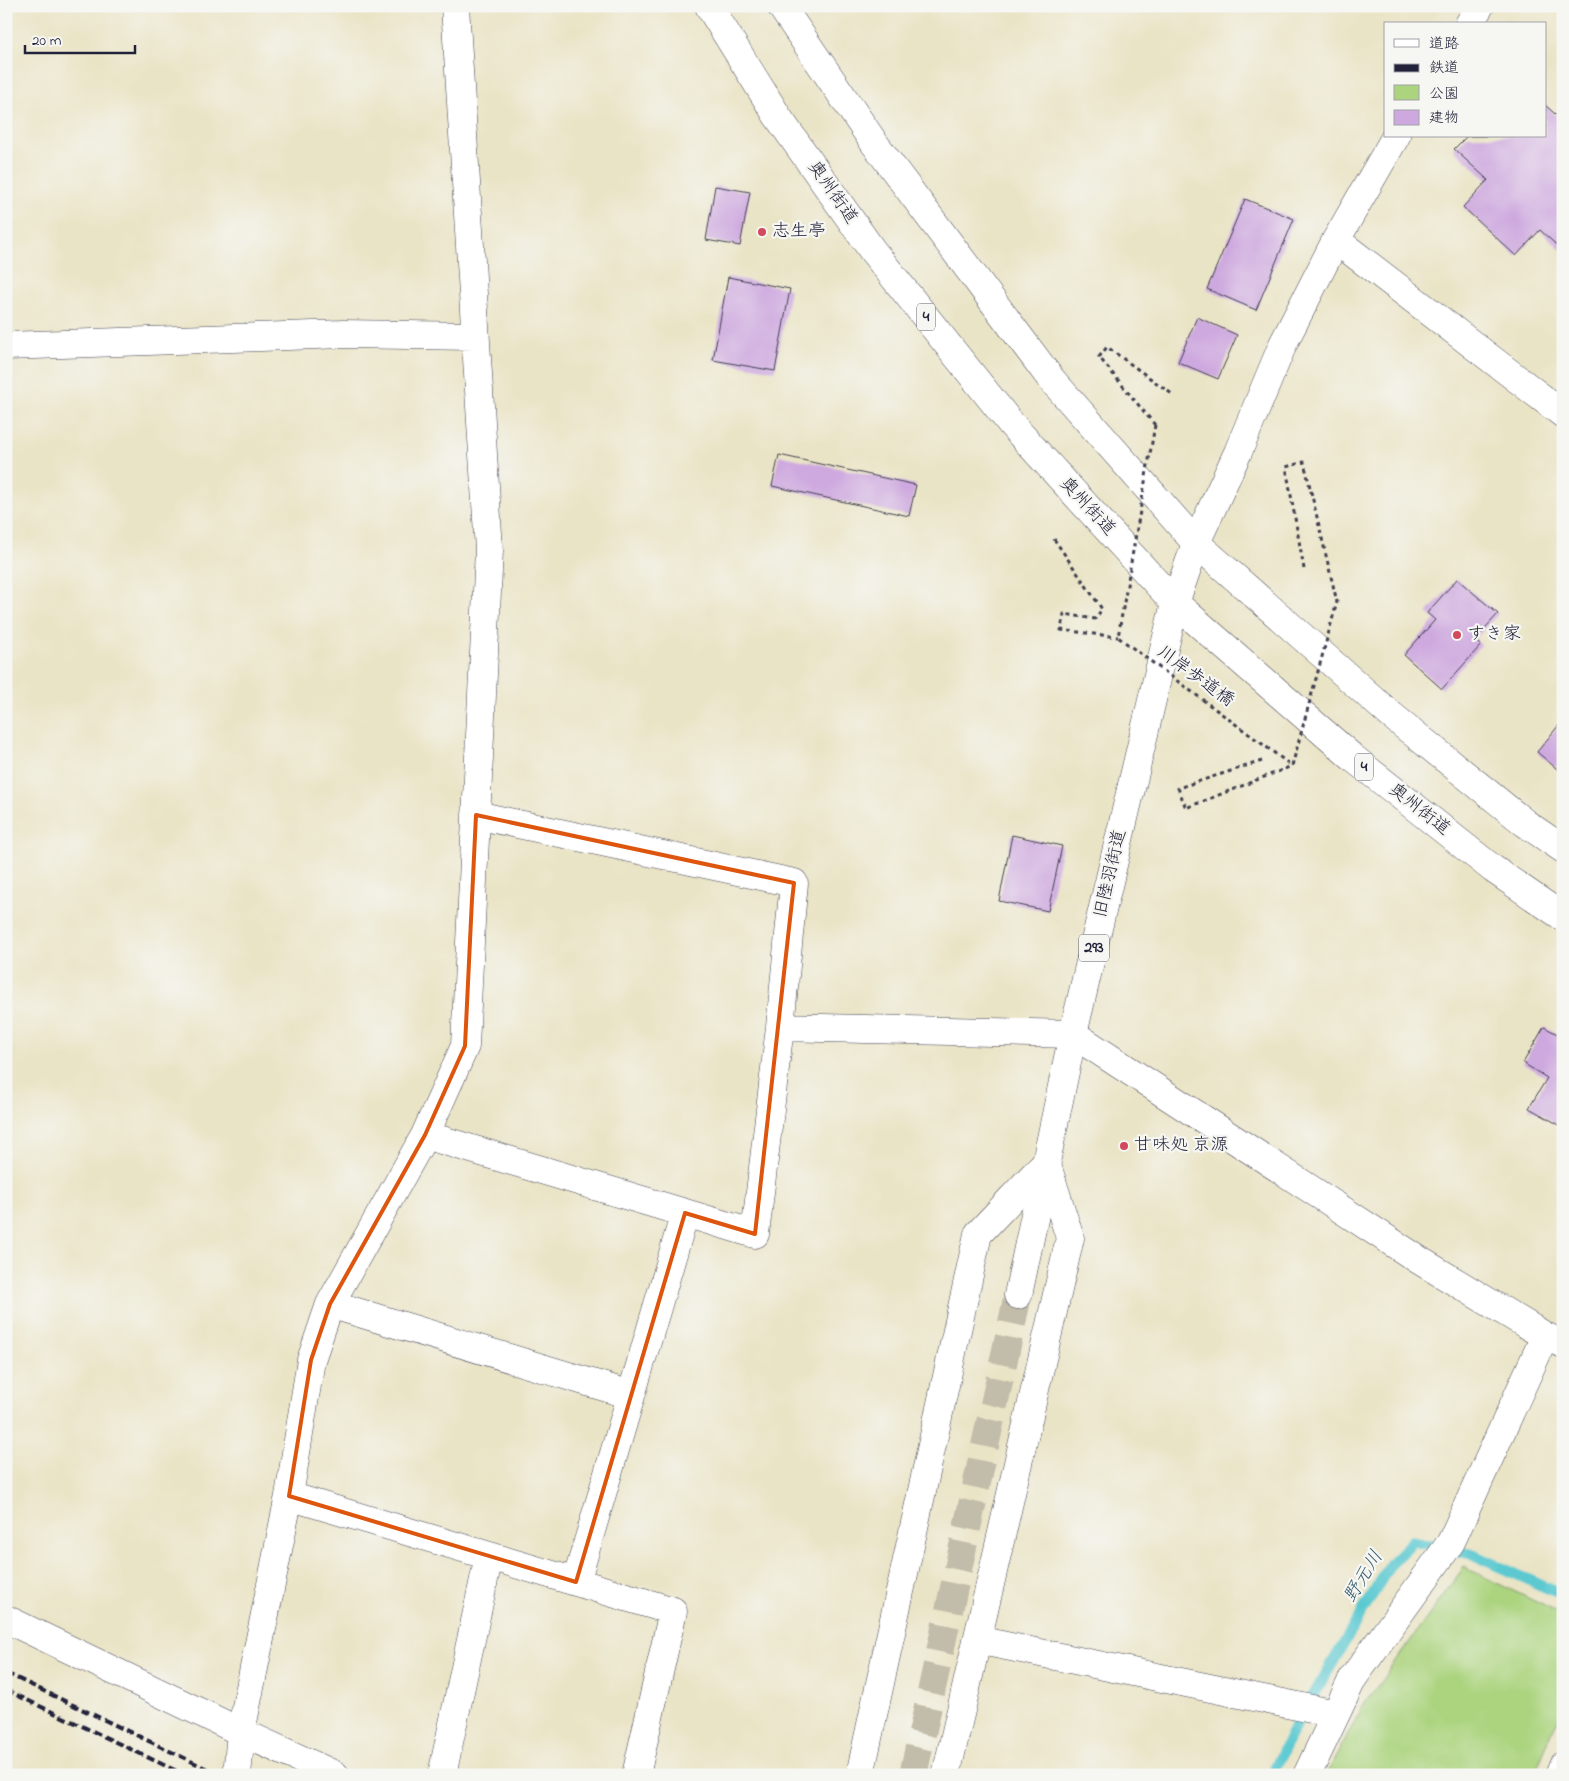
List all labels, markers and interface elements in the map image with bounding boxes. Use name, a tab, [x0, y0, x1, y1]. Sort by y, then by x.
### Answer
scale bar	[25, 22, 135, 54]
legend	[1384, 22, 1546, 138]
text: 20 m	[32, 30, 62, 52]
text: 道路	[1429, 33, 1459, 55]
text: 鉄道	[1429, 57, 1459, 79]
text: 公園	[1429, 83, 1459, 105]
text: 建物	[1429, 107, 1459, 129]
street label: 奥州街道	[801, 156, 863, 230]
place label: 志生亭	[772, 219, 826, 245]
marker: 志生亭	[756, 226, 768, 238]
road number: 4	[917, 304, 935, 330]
street label: 奥州街道	[1053, 472, 1121, 542]
place label: すき家	[1467, 622, 1521, 648]
marker: すき家	[1451, 629, 1463, 641]
street label: 川岸歩道橋	[1151, 640, 1239, 714]
road number: 4	[1355, 754, 1373, 780]
street label: 奥州街道	[1383, 778, 1455, 842]
street label: 旧陸羽街道	[1088, 827, 1134, 921]
road number: 293	[1079, 934, 1109, 961]
place label: 甘味処 京源	[1134, 1133, 1229, 1159]
marker: 甘味処 京源	[1118, 1140, 1130, 1152]
water label: 野元川	[1337, 1546, 1391, 1608]

